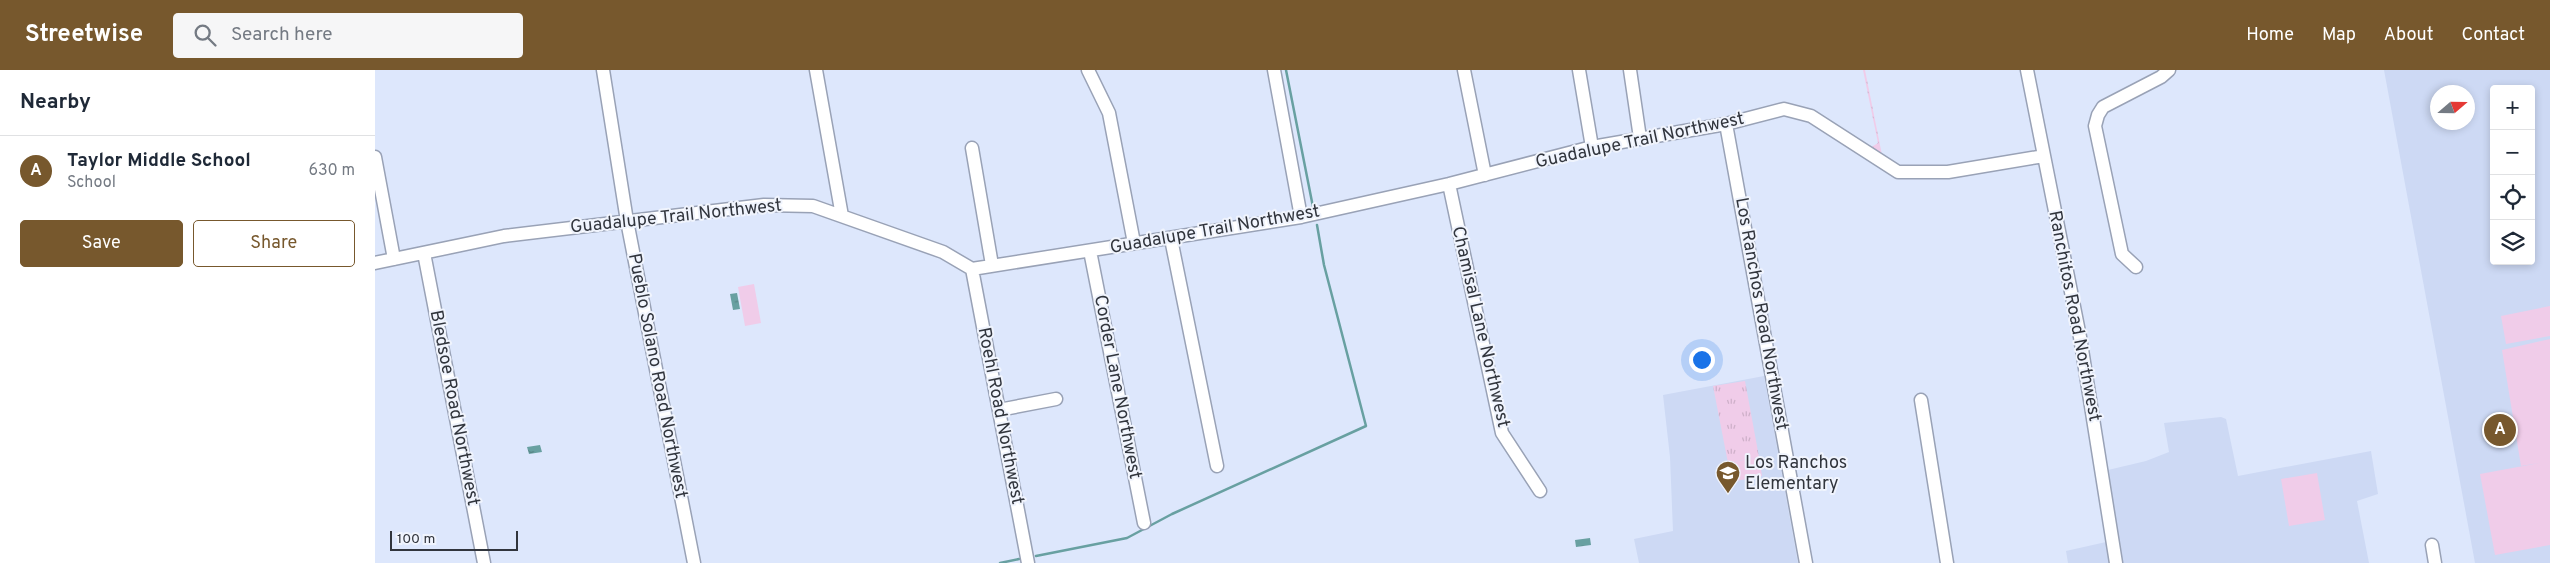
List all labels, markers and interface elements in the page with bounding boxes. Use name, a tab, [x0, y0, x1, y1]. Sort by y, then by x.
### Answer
search box	[173, 13, 523, 58]
text: Streetwise	[25, 20, 143, 50]
icon: search	[191, 21, 219, 49]
text: Search here	[231, 23, 333, 47]
text: Home	[2246, 24, 2294, 47]
text: Map	[2322, 24, 2356, 47]
text: About	[2384, 24, 2433, 47]
text: Contact	[2461, 24, 2525, 47]
north arrow	[2430, 85, 2475, 130]
map controls	[2490, 85, 2535, 265]
button: +	[2490, 85, 2535, 130]
text: Nearby	[20, 89, 91, 116]
street label: Guadalupe Trail Northwest	[1534, 108, 1746, 174]
button: −	[2490, 130, 2535, 175]
text: Taylor Middle School	[67, 149, 251, 173]
text: A	[30, 161, 42, 181]
text: 630 m	[308, 161, 355, 181]
text: School	[67, 173, 116, 193]
button: locate	[2490, 175, 2535, 220]
street label: Guadalupe Trail Northwest	[569, 194, 783, 240]
street label: Los Ranchos Road Northwest	[1729, 196, 1793, 432]
street label: Guadalupe Trail Northwest	[1108, 200, 1322, 260]
street label: Ranchitos Road Northwest	[2042, 209, 2106, 423]
button: Save	[20, 220, 183, 267]
button: Share	[193, 220, 355, 267]
button: layers	[2490, 220, 2535, 265]
street label: Chamisal Lane Northwest	[1446, 224, 1514, 430]
street label: Pueblo Solano Road Northwest	[622, 252, 692, 500]
street label: Corder Lane Northwest	[1088, 293, 1146, 481]
street label: Bledsoe Road Northwest	[424, 308, 484, 508]
street label: Roehl Road Northwest	[972, 325, 1028, 507]
your location	[1689, 347, 1715, 373]
pin: A	[2484, 411, 2516, 449]
place label: Los Ranchos Elementary	[1745, 452, 1847, 496]
school or university icon: Los Ranchos Elementary	[1715, 460, 1741, 494]
scale bar	[390, 528, 517, 551]
text: 100 m	[397, 531, 435, 548]

